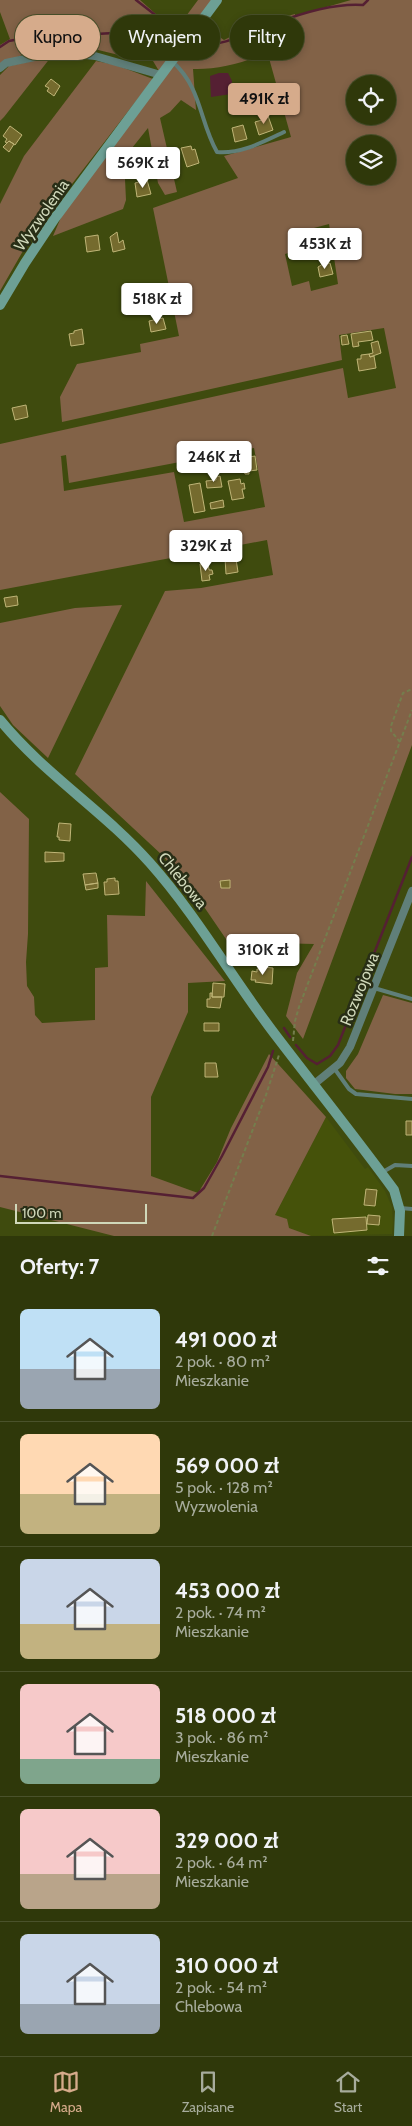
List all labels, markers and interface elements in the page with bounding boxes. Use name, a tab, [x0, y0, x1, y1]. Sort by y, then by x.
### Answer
chip: Kupno	[15, 15, 100, 60]
chip: Wynajem	[110, 15, 220, 60]
chip: Filtry	[230, 15, 304, 60]
map controls	[346, 75, 396, 185]
button: locate	[346, 75, 396, 125]
pin: 491K zł	[218, 82, 310, 125]
text: 491K zł	[239, 89, 289, 108]
button: layers	[346, 135, 396, 185]
pin: 569K zł	[97, 146, 189, 189]
text: 569K zł	[117, 153, 169, 172]
street label: Wyzwolenia	[10, 176, 73, 255]
pin: 453K zł	[279, 228, 371, 270]
text: 453K zł	[299, 234, 351, 253]
pin: 518K zł	[111, 282, 203, 325]
text: 518K zł	[132, 289, 182, 308]
pin: 246K zł	[168, 440, 260, 483]
text: 246K zł	[188, 447, 240, 466]
pin: 329K zł	[160, 530, 252, 572]
text: 329K zł	[180, 536, 232, 555]
street label: Chlebowa	[154, 848, 211, 913]
pin: 310K zł	[217, 934, 309, 976]
text: 310K zł	[237, 940, 289, 959]
street label: Rozwojowa	[336, 950, 383, 1029]
scale bar	[15, 1201, 148, 1224]
text: 100 m	[22, 1204, 62, 1222]
icon: filters	[364, 1252, 392, 1280]
text: Oferty: 7	[20, 1254, 99, 1279]
text: 491 000 zł	[175, 1327, 277, 1352]
icon: home	[60, 1329, 120, 1389]
text: 2 pok. · 80 m²	[175, 1352, 270, 1371]
text: Mieszkanie	[175, 1371, 249, 1390]
text: 569 000 zł	[175, 1453, 279, 1478]
icon: home	[60, 1454, 120, 1514]
text: 5 pok. · 128 m²	[175, 1478, 273, 1497]
text: Wyzwolenia	[175, 1497, 258, 1516]
text: 453 000 zł	[175, 1578, 280, 1603]
icon: home	[60, 1579, 120, 1639]
text: 2 pok. · 74 m²	[175, 1603, 266, 1622]
text: Mieszkanie	[175, 1622, 249, 1641]
text: 518 000 zł	[175, 1703, 276, 1728]
icon: home	[60, 1704, 120, 1764]
text: 3 pok. · 86 m²	[175, 1728, 268, 1747]
text: Mieszkanie	[175, 1747, 249, 1766]
text: 329 000 zł	[175, 1828, 278, 1853]
icon: home	[60, 1829, 120, 1889]
text: 2 pok. · 64 m²	[175, 1853, 267, 1872]
text: Mieszkanie	[175, 1872, 249, 1891]
text: 310 000 zł	[175, 1953, 278, 1978]
icon: home	[60, 1954, 120, 2014]
text: 2 pok. · 54 m²	[175, 1978, 267, 1997]
text: Chlebowa	[175, 1997, 242, 2016]
tab: Mapa	[50, 2068, 82, 2116]
tab: Zapisane	[182, 2068, 234, 2116]
tab: Start	[334, 2068, 362, 2116]

